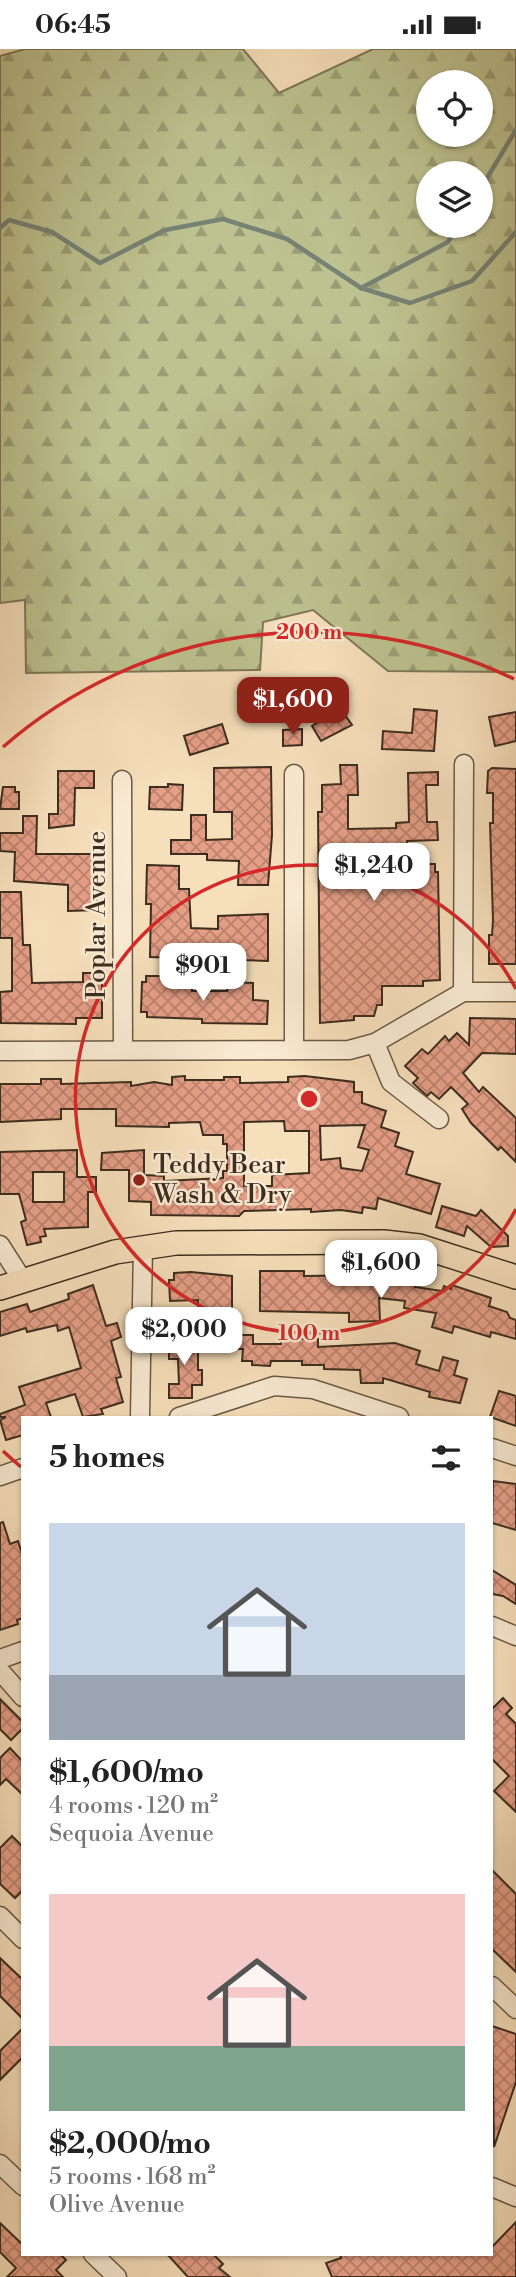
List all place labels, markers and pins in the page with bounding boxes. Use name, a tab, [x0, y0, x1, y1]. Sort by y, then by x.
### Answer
pin: $1,600	[236, 677, 350, 737]
pin: $1,240	[317, 843, 431, 903]
pin: $901	[162, 943, 244, 1003]
centre of rings	[297, 1087, 321, 1111]
place label: Teddy Bear Wash & Dry	[152, 1149, 292, 1211]
marker: Teddy Bear Wash & Dry	[131, 1172, 147, 1188]
pin: $1,600	[324, 1241, 438, 1300]
pin: $2,000	[127, 1307, 241, 1367]

